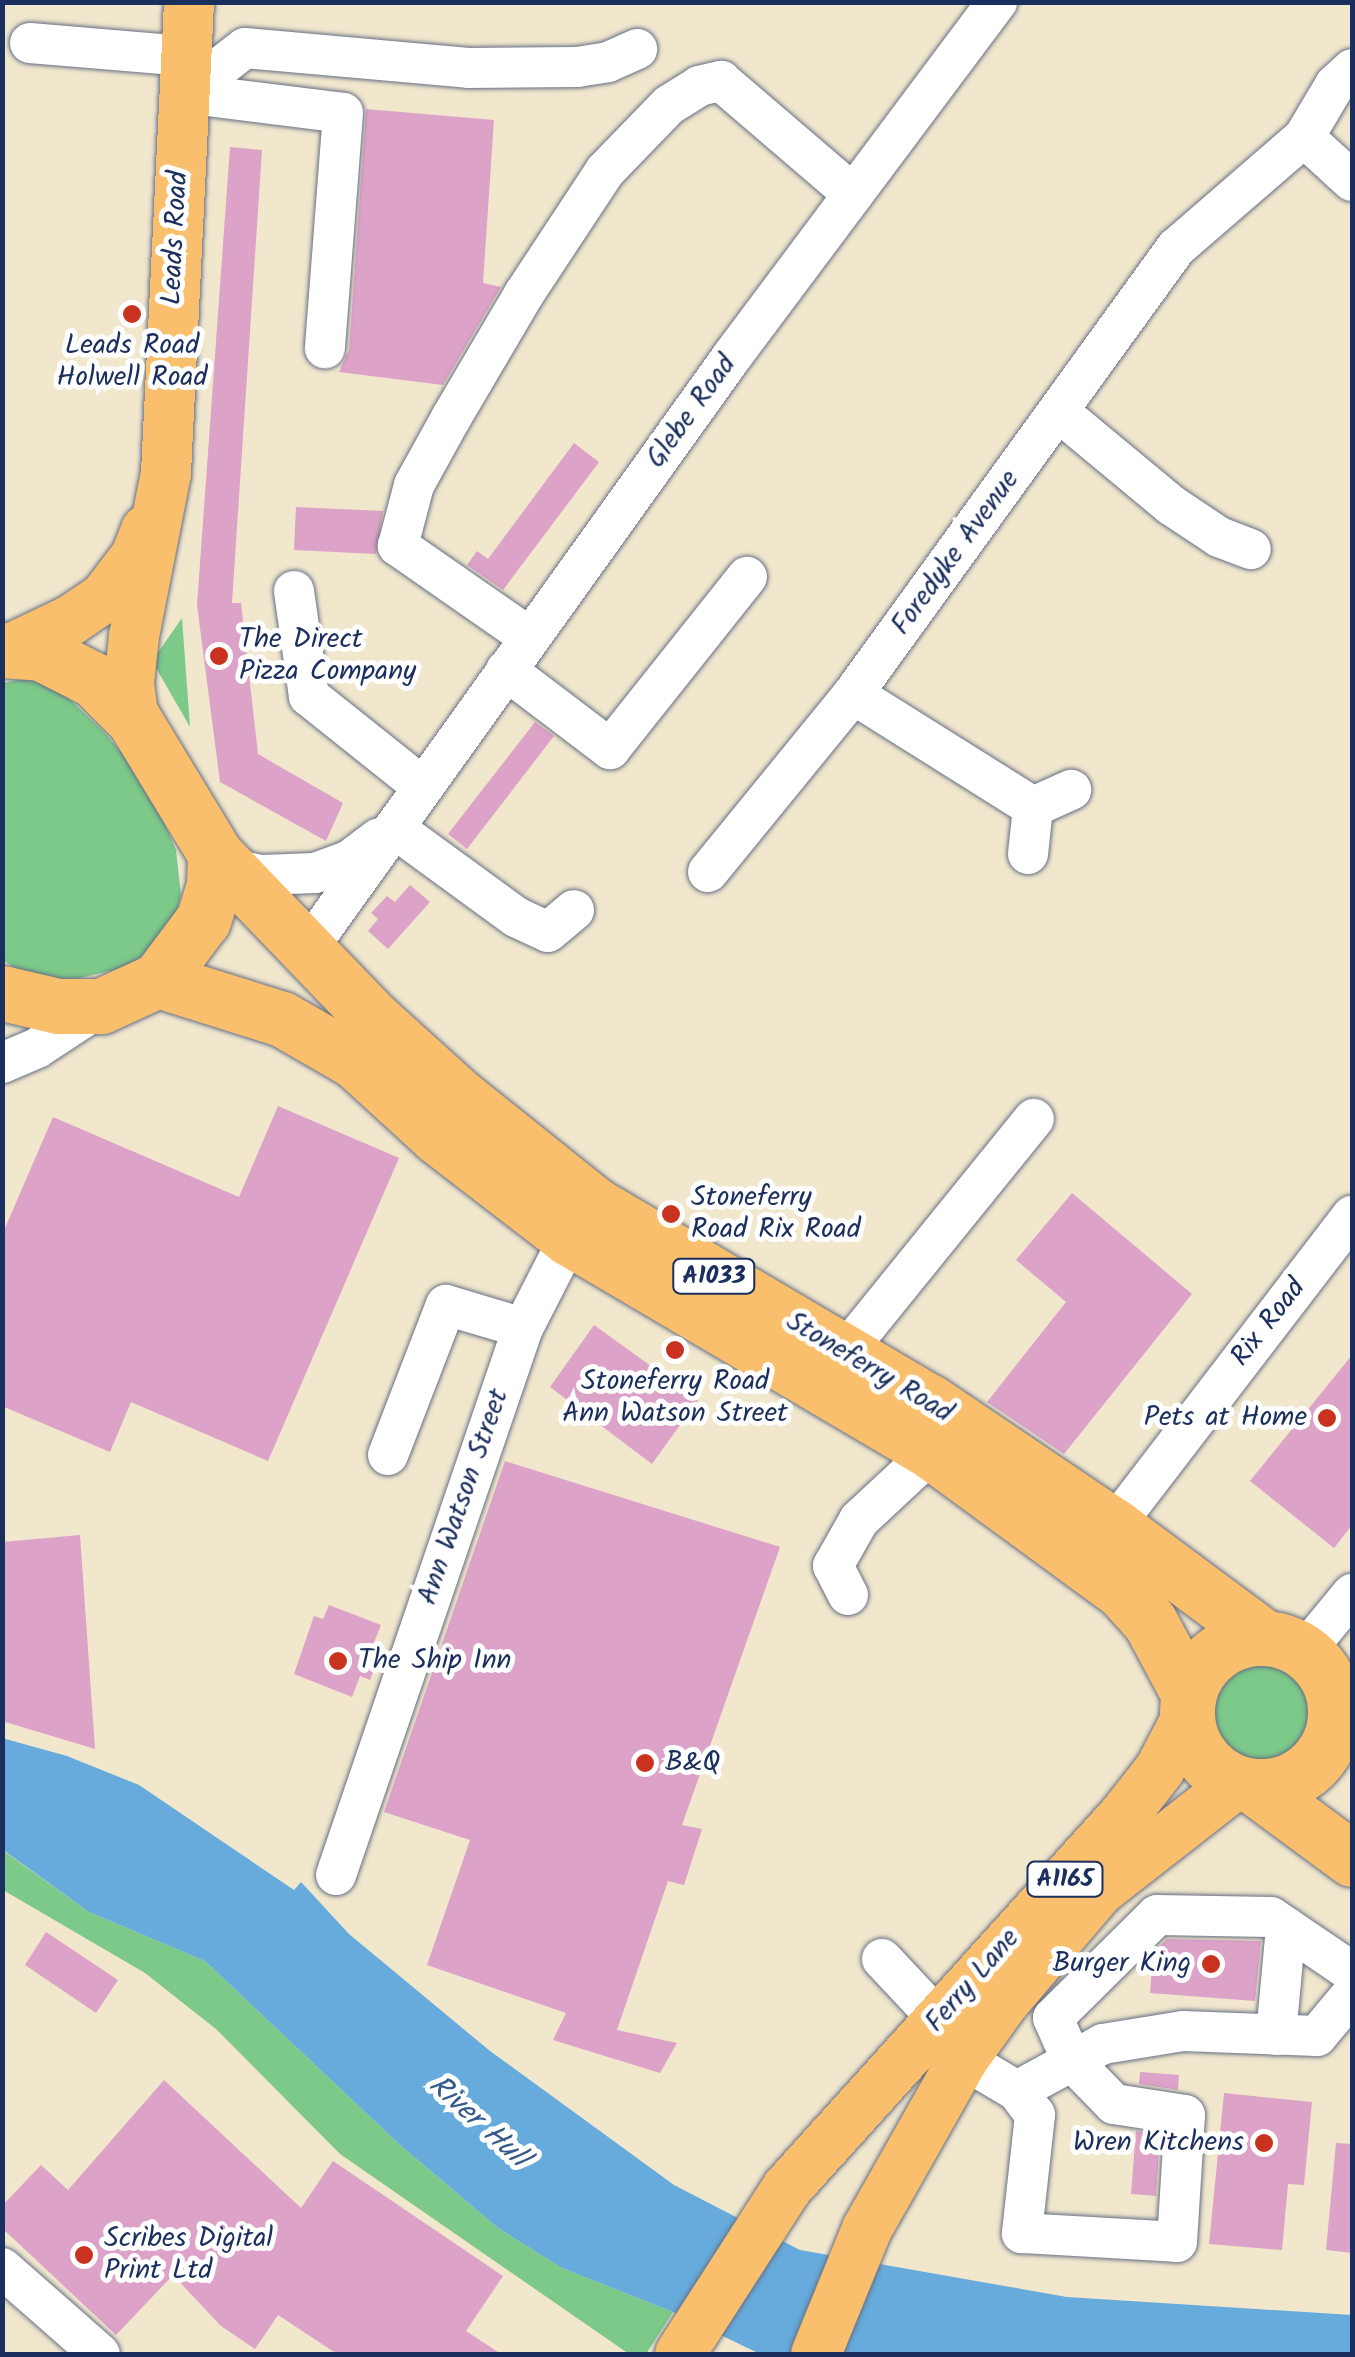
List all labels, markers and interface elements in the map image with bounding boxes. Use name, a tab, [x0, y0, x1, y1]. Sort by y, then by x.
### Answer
street label: Leads Road	[156, 170, 196, 306]
marker: Leads Road Holwell Road	[121, 303, 143, 325]
place label: Leads Road Holwell Road	[57, 329, 207, 395]
street label: Glebe Road	[640, 349, 744, 475]
street label: Foredyke Avenue	[885, 464, 1027, 642]
place label: The Direct Pizza Company	[239, 623, 416, 689]
marker: The Direct Pizza Company	[208, 645, 230, 667]
place label: Stoneferry Road Rix Road	[691, 1181, 861, 1247]
marker: Stoneferry Road Rix Road	[660, 1203, 682, 1225]
road number: A1033	[672, 1256, 756, 1296]
street label: Rix Road	[1224, 1272, 1314, 1374]
street label: Stoneferry Road	[780, 1305, 958, 1431]
marker: Stoneferry Road Ann Watson Street	[664, 1339, 686, 1361]
place label: Stoneferry Road Ann Watson Street	[562, 1365, 788, 1431]
street label: Ann Watson Street	[411, 1385, 517, 1609]
place label: Pets at Home	[1144, 1401, 1307, 1435]
marker: Pets at Home	[1316, 1407, 1338, 1429]
place label: The Ship Inn	[358, 1644, 511, 1678]
marker: The Ship Inn	[327, 1650, 349, 1672]
place label: B&Q	[665, 1746, 720, 1780]
marker: B&Q	[634, 1752, 656, 1774]
road number: A1165	[1025, 1859, 1105, 1899]
street label: Ferry Lane	[919, 1922, 1027, 2040]
place label: Burger King	[1053, 1947, 1191, 1981]
marker: Burger King	[1200, 1953, 1222, 1975]
water label: River Hull	[421, 2068, 535, 2176]
place label: Wren Kitchens	[1073, 2126, 1244, 2160]
marker: Wren Kitchens	[1253, 2132, 1275, 2154]
place label: Scribes Digital Print Ltd	[104, 2222, 273, 2288]
marker: Scribes Digital Print Ltd	[73, 2244, 95, 2266]

